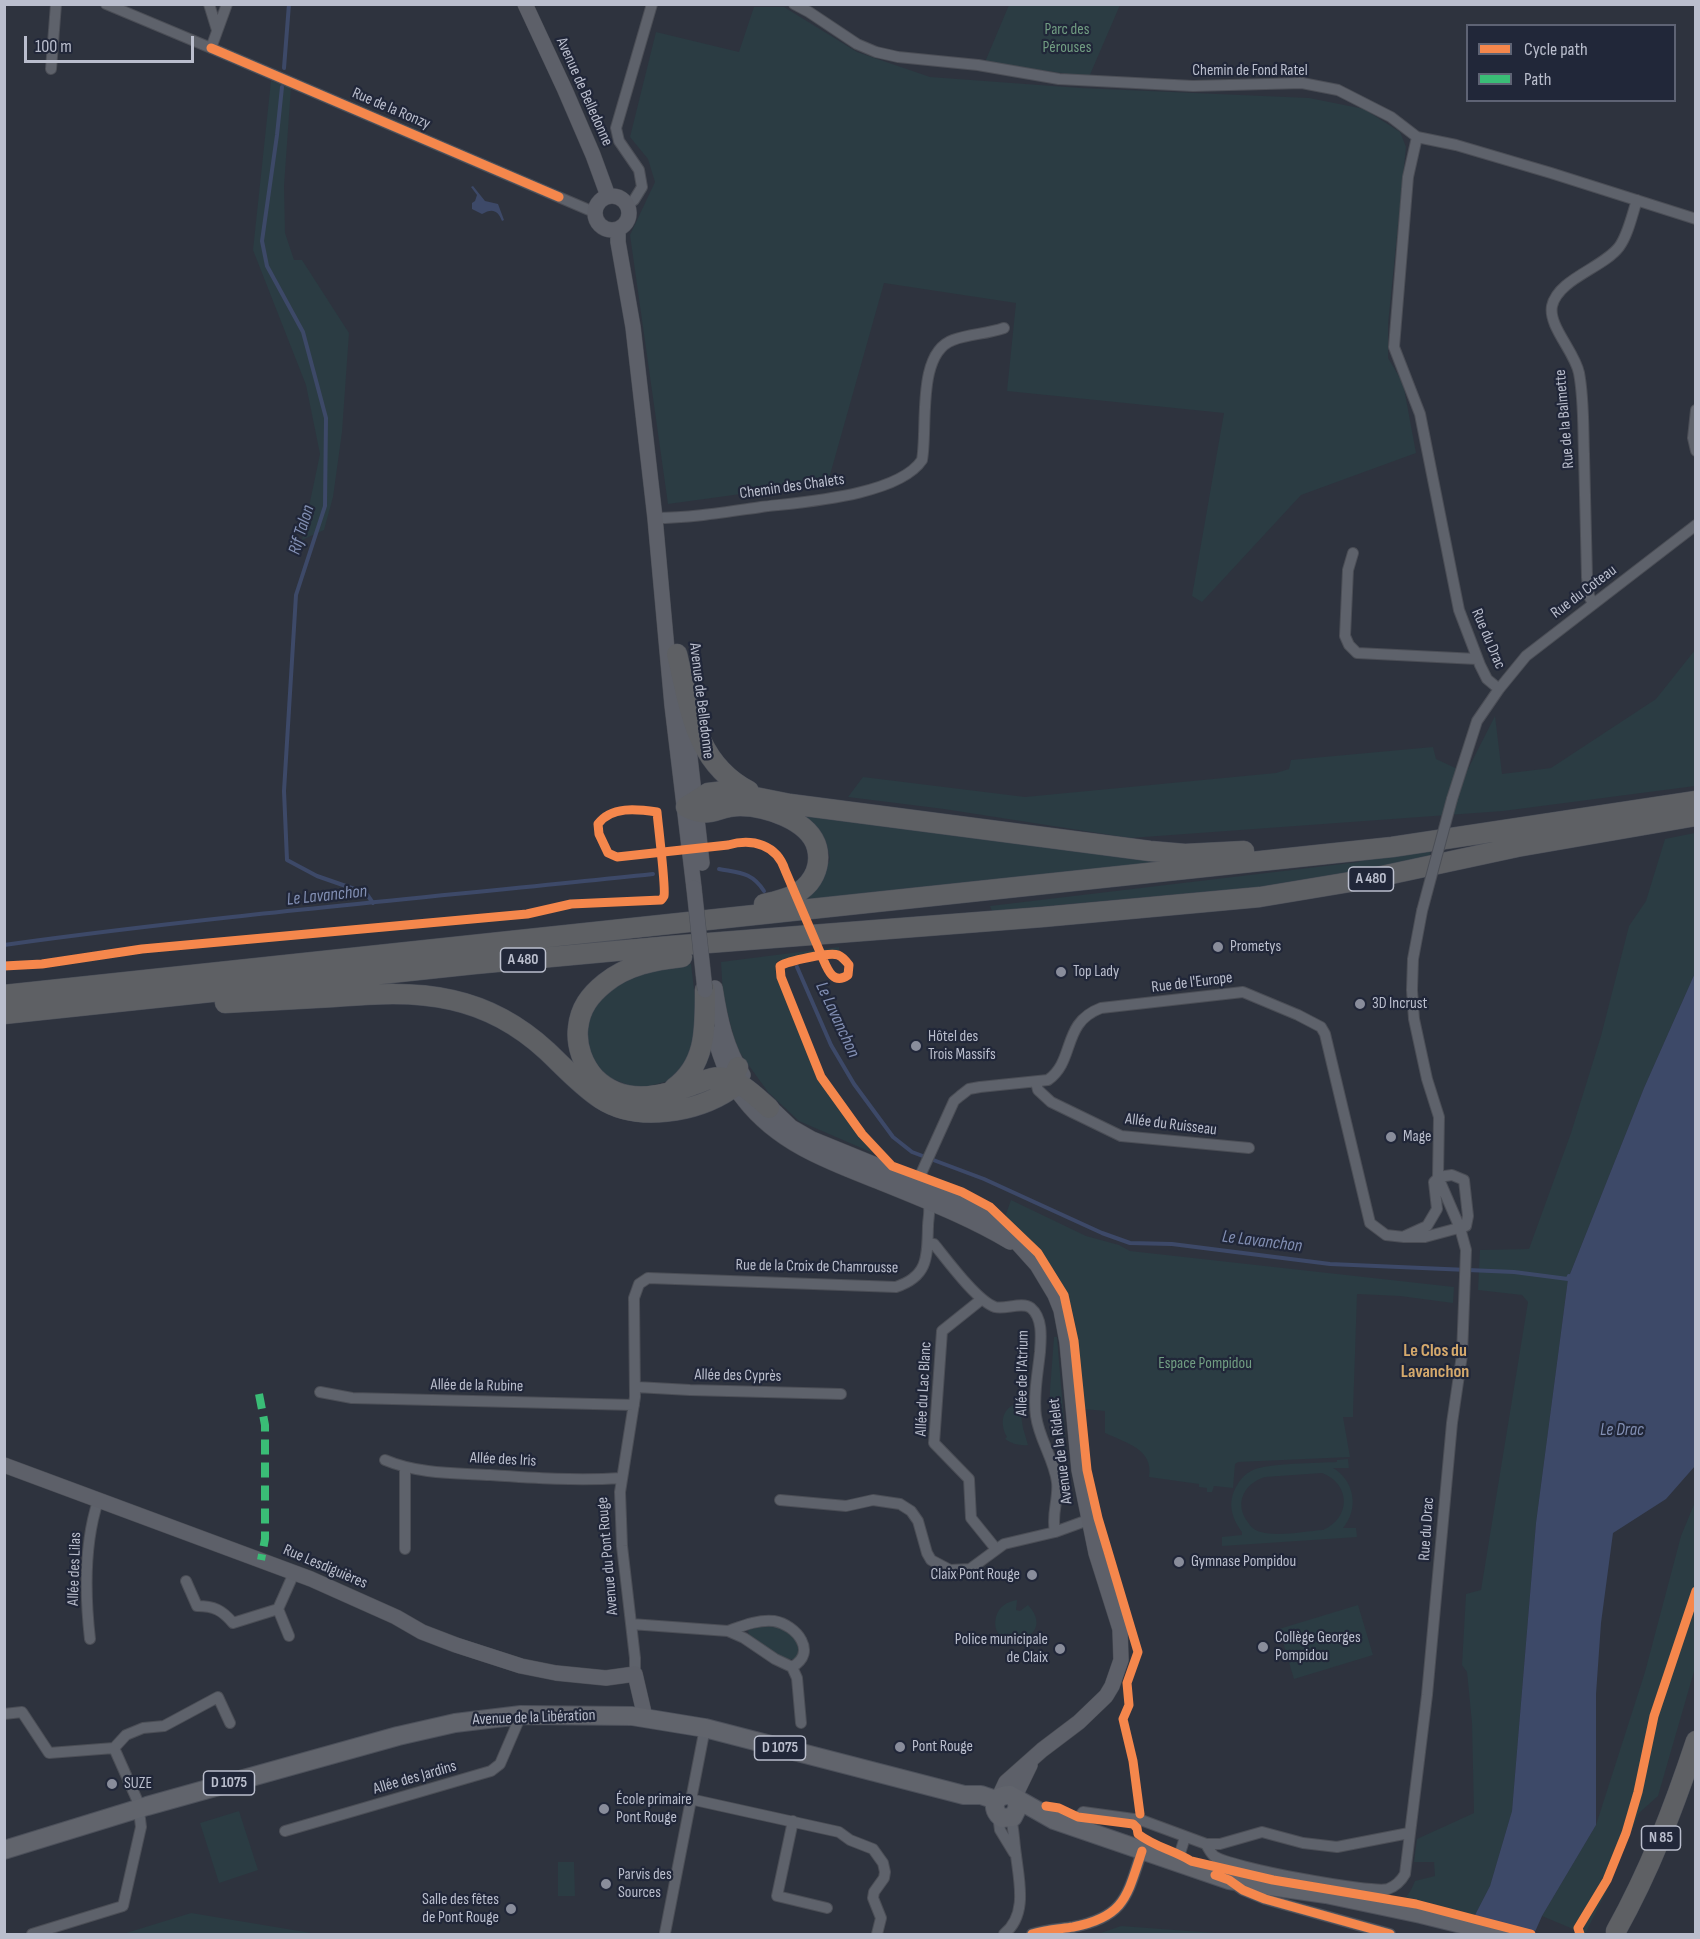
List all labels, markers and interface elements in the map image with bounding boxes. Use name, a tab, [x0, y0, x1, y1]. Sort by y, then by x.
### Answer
park label: Parc des Pérouses	[1043, 20, 1091, 58]
scale bar	[27, 24, 196, 62]
legend	[1466, 24, 1676, 102]
street label: Avenue de Belledonne	[551, 35, 617, 149]
text: 100 m	[35, 36, 72, 57]
text: Cycle path	[1524, 39, 1588, 60]
street label: Chemin de Fond Ratel	[1192, 61, 1308, 81]
text: Path	[1524, 69, 1552, 90]
street label: Rue de la Ronzy	[349, 84, 433, 134]
street label: Rue de la Balmette	[1551, 369, 1579, 469]
street label: Chemin des Chalets	[738, 470, 846, 504]
water label: Rif Talon	[284, 503, 320, 557]
street label: Rue du Coteau	[1547, 561, 1621, 623]
street label: Rue du Drac	[1467, 606, 1509, 672]
street label: Avenue de Belledonne	[684, 642, 718, 760]
road number: A 480	[1348, 867, 1394, 891]
water label: Le Lavanchon	[286, 881, 368, 911]
place label: Prometys	[1230, 937, 1281, 957]
marker: Prometys	[1211, 940, 1225, 954]
road number: A 480	[500, 948, 546, 972]
place label: Top Lady	[1073, 962, 1119, 982]
marker: Top Lady	[1054, 965, 1068, 979]
street label: Rue de l'Europe	[1150, 969, 1234, 997]
water label: Le Lavanchon	[810, 979, 864, 1061]
place label: 3D Incrust	[1372, 994, 1427, 1014]
marker: 3D Incrust	[1353, 997, 1367, 1011]
place label: Hôtel des Trois Massifs	[928, 1027, 996, 1065]
marker: Hôtel des Trois Massifs	[909, 1039, 923, 1053]
street label: Allée du Ruisseau	[1124, 1110, 1218, 1140]
place label: Mage	[1403, 1127, 1431, 1147]
marker: Mage	[1384, 1130, 1398, 1144]
water label: Le Lavanchon	[1221, 1226, 1303, 1258]
street label: Rue de la Croix de Chamrousse	[736, 1256, 898, 1278]
street label: Allée de l'Atrium	[1013, 1330, 1033, 1416]
district label: Le Clos du Lavanchon	[1401, 1340, 1469, 1382]
street label: Allée du Lac Blanc	[912, 1341, 936, 1437]
park label: Espace Pompidou	[1158, 1354, 1252, 1374]
street label: Allée des Cyprès	[694, 1366, 782, 1386]
street label: Allée de la Rubine	[430, 1376, 524, 1396]
street label: Avenue de la Ridelet	[1045, 1397, 1077, 1505]
water label: Le Drac	[1600, 1419, 1644, 1441]
street label: Allée des Iris	[469, 1449, 537, 1471]
street label: Avenue du Pont Rouge	[593, 1496, 623, 1616]
street label: Rue du Drac	[1415, 1497, 1439, 1561]
street label: Allée des Lilas	[64, 1532, 86, 1606]
street label: Rue Lesdiguières	[280, 1541, 370, 1593]
place label: Gymnase Pompidou	[1191, 1552, 1296, 1572]
marker: Gymnase Pompidou	[1172, 1555, 1186, 1569]
place label: Claix Pont Rouge	[931, 1565, 1020, 1585]
marker: Claix Pont Rouge	[1025, 1568, 1039, 1582]
place label: Collège Georges Pompidou	[1275, 1628, 1361, 1666]
place label: Police municipale de Claix	[955, 1630, 1048, 1668]
marker: Collège Georges Pompidou	[1256, 1640, 1270, 1654]
marker: Police municipale de Claix	[1053, 1642, 1067, 1656]
street label: Avenue de la Libération	[472, 1706, 596, 1730]
road number: D 1075	[754, 1736, 806, 1760]
place label: Pont Rouge	[912, 1737, 973, 1757]
marker: Pont Rouge	[893, 1740, 907, 1754]
street label: Allée des Jardins	[371, 1757, 459, 1799]
road number: D 1075	[204, 1771, 254, 1795]
place label: SUZE	[124, 1774, 152, 1794]
marker: SUZE	[105, 1777, 119, 1791]
place label: École primaire Pont Rouge	[616, 1790, 692, 1828]
marker: École primaire Pont Rouge	[597, 1802, 611, 1816]
road number: N 85	[1642, 1826, 1680, 1850]
place label: Parvis des Sources	[618, 1865, 672, 1903]
marker: Parvis des Sources	[599, 1877, 613, 1891]
place label: Salle des fêtes de Pont Rouge	[422, 1890, 499, 1928]
marker: Salle des fêtes de Pont Rouge	[504, 1902, 518, 1916]

